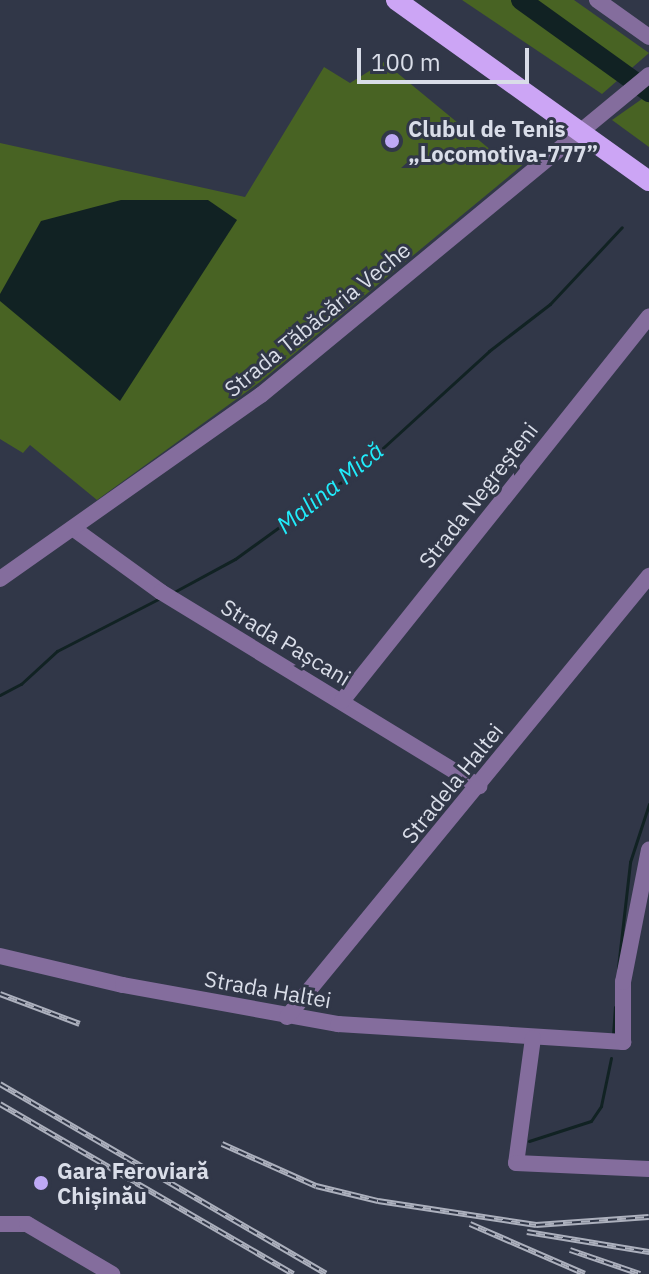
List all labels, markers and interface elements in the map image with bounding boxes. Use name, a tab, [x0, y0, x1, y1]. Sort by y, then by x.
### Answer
scale bar	[361, 32, 533, 82]
text: 100 m	[371, 46, 441, 78]
place label: Clubul de Tenis „Locomotiva-777”	[408, 115, 598, 166]
marker: Clubul de Tenis „Locomotiva-777”	[383, 132, 401, 150]
street label: Strada Tăbăcăria Veche	[219, 236, 415, 402]
street label: Strada Negreșteni	[413, 417, 543, 573]
water label: Malina Mică	[271, 436, 389, 540]
street label: Strada Pașcani	[216, 593, 356, 691]
street label: Stradela Haltei	[396, 718, 508, 848]
street label: Strada Haltei	[203, 965, 333, 1013]
place label: Gara Feroviară Chișinău	[57, 1157, 209, 1208]
marker: Gara Feroviară Chișinău	[32, 1174, 50, 1192]

